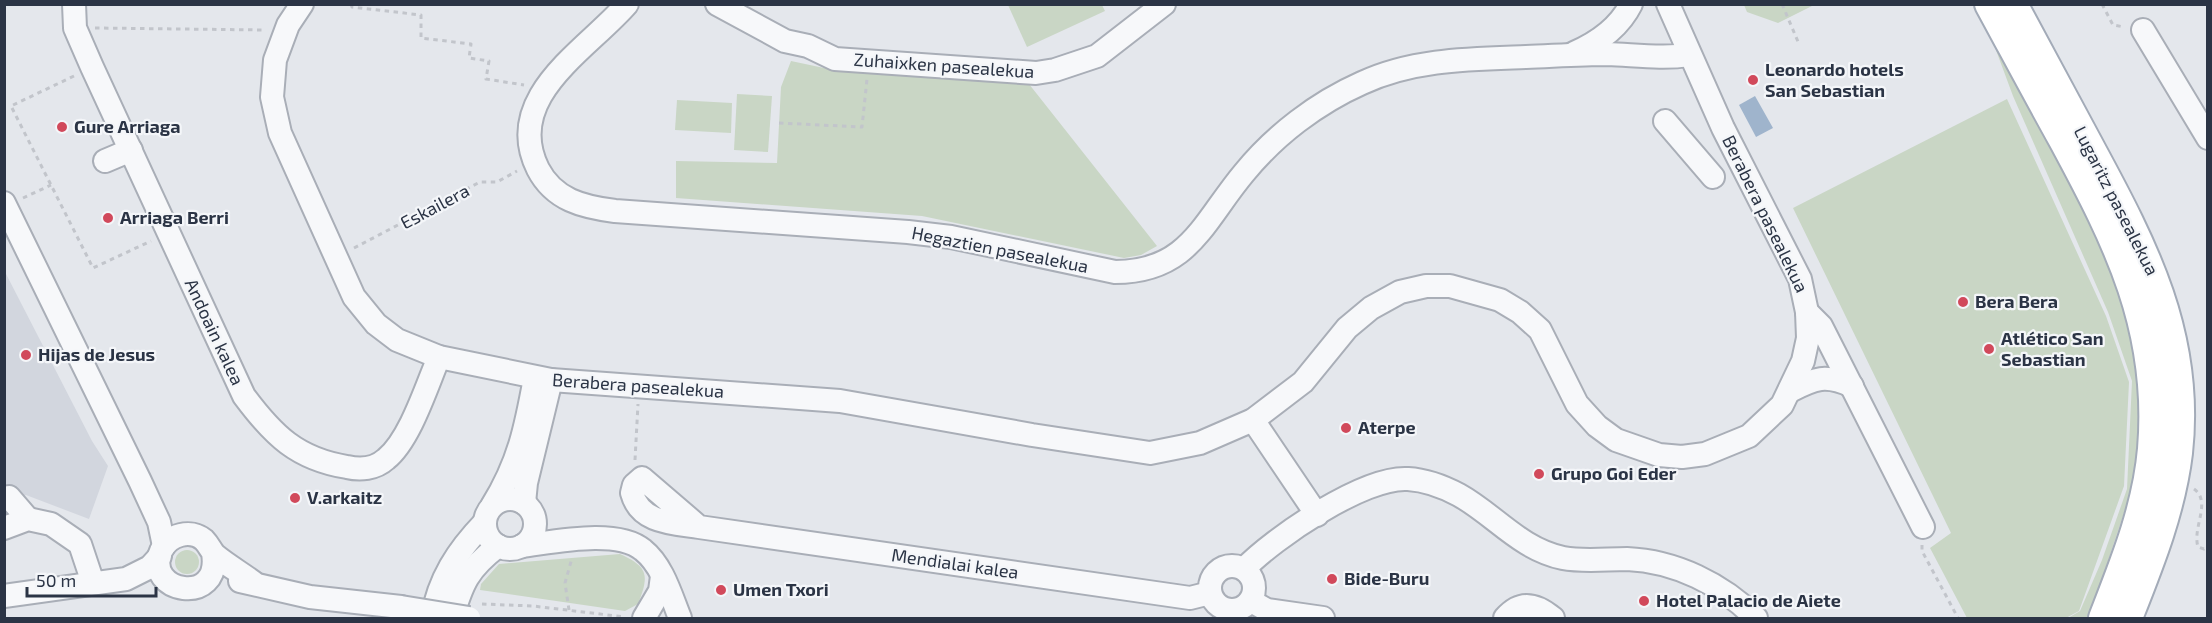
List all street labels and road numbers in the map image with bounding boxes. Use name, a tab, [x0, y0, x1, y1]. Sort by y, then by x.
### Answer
street label: Zuhaixken pasealekua	[853, 48, 1035, 82]
street label: Lugaritz pasealekua	[2070, 122, 2164, 279]
street label: Berabera pasealekua	[1718, 131, 1814, 296]
street label: Eskailera	[396, 179, 473, 233]
street label: Hegaztien pasealekua	[910, 221, 1090, 277]
street label: Andoain kalea	[181, 275, 249, 388]
street label: Berabera pasealekua	[551, 368, 725, 402]
street label: Mendialai kalea	[890, 543, 1020, 583]

